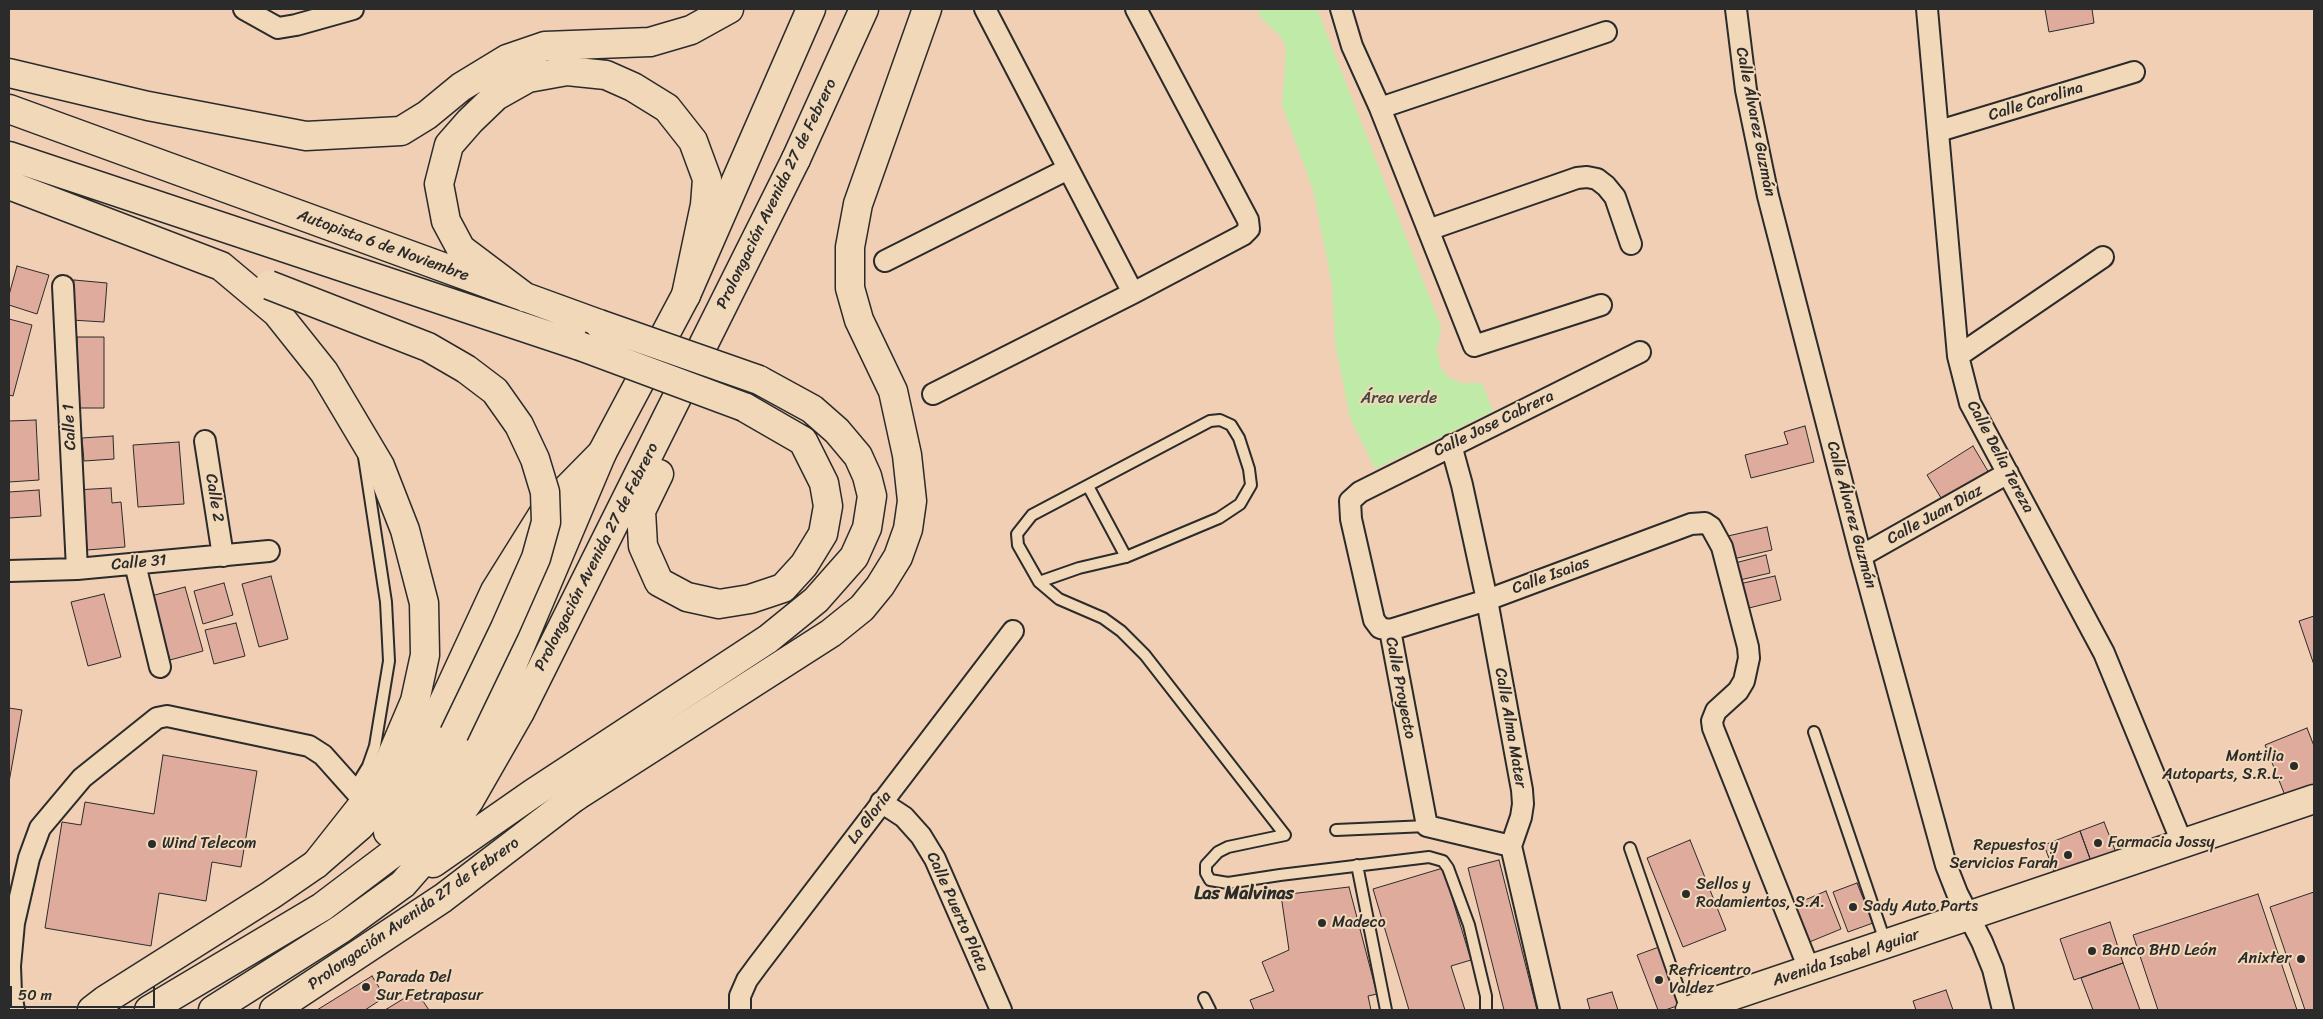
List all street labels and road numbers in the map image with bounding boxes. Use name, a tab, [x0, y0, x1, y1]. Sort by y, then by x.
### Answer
street label: Calle Álvarez Guzmán	[1731, 46, 1779, 198]
street label: Prolongación Avenida 27 de Febrero	[713, 76, 841, 312]
street label: Calle Carolina	[1986, 79, 2086, 125]
street label: Autopista 6 de Noviembre	[295, 206, 471, 286]
street label: Calle Jose Cabrera	[1431, 387, 1557, 461]
street label: Calle Delia Tereza	[1962, 397, 2038, 517]
street label: Calle 1	[59, 403, 81, 451]
street label: Calle Álvarez Guzmán	[1822, 439, 1880, 591]
street label: Prolongación Avenida 27 de Febrero	[531, 440, 663, 674]
street label: Calle 2	[201, 472, 227, 524]
street label: Calle Juan Diaz	[1884, 481, 1986, 549]
street label: Calle 31	[111, 551, 167, 575]
street label: Calle Isaias	[1510, 553, 1592, 599]
street label: Calle Proyecto	[1381, 635, 1419, 741]
street label: Calle Alma Mater	[1490, 666, 1530, 790]
street label: La Gloria	[844, 788, 896, 848]
street label: Prolongación Avenida 27 de Febrero	[305, 833, 523, 995]
street label: Calle Puerto Plata	[922, 849, 992, 975]
street label: Avenida Isabel Aguiar	[1770, 925, 1922, 991]

